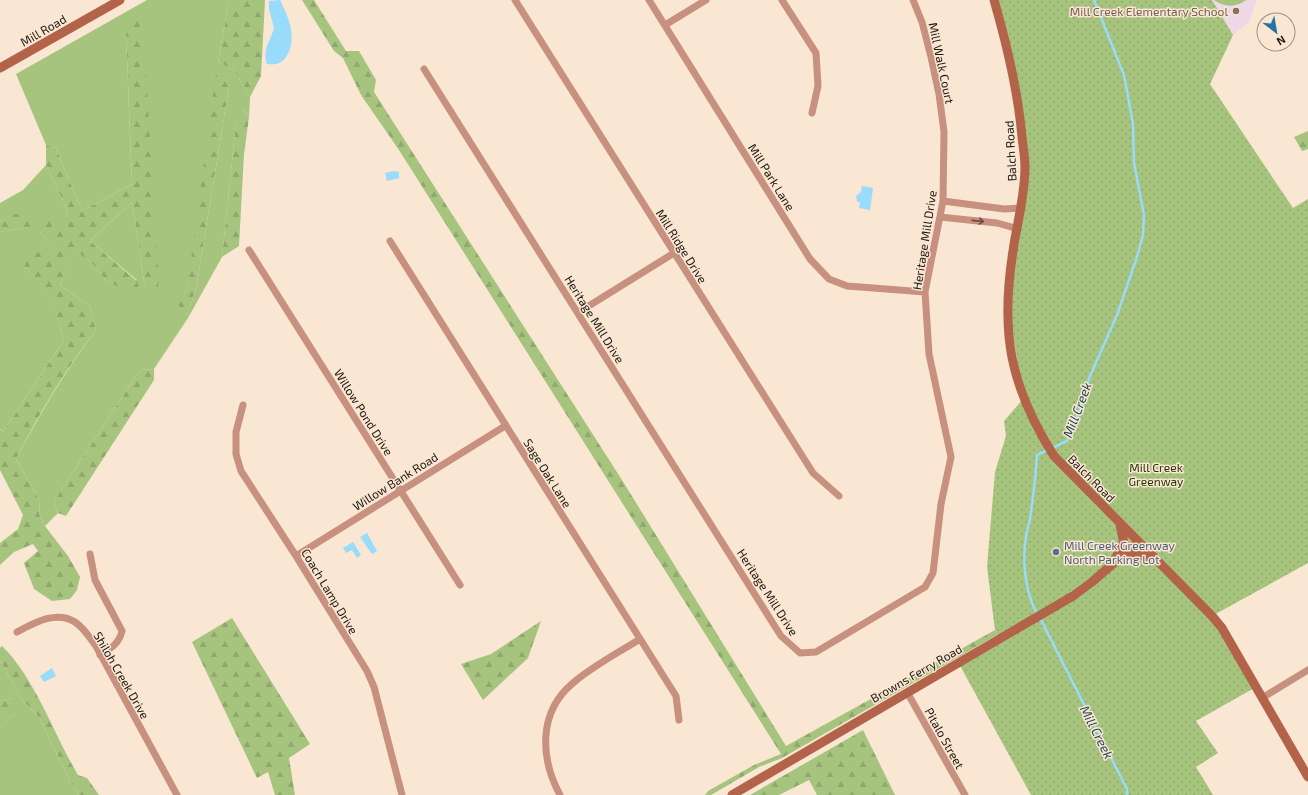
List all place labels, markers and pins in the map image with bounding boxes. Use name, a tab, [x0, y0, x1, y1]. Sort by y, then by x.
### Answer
place label: Mill Creek Elementary School	[1070, 4, 1228, 18]
marker: Mill Creek Elementary School	[1231, 6, 1241, 16]
place label: Mill Creek Greenway North Parking Lot	[1064, 538, 1176, 566]
marker: Mill Creek Greenway North Parking Lot	[1051, 547, 1061, 557]

